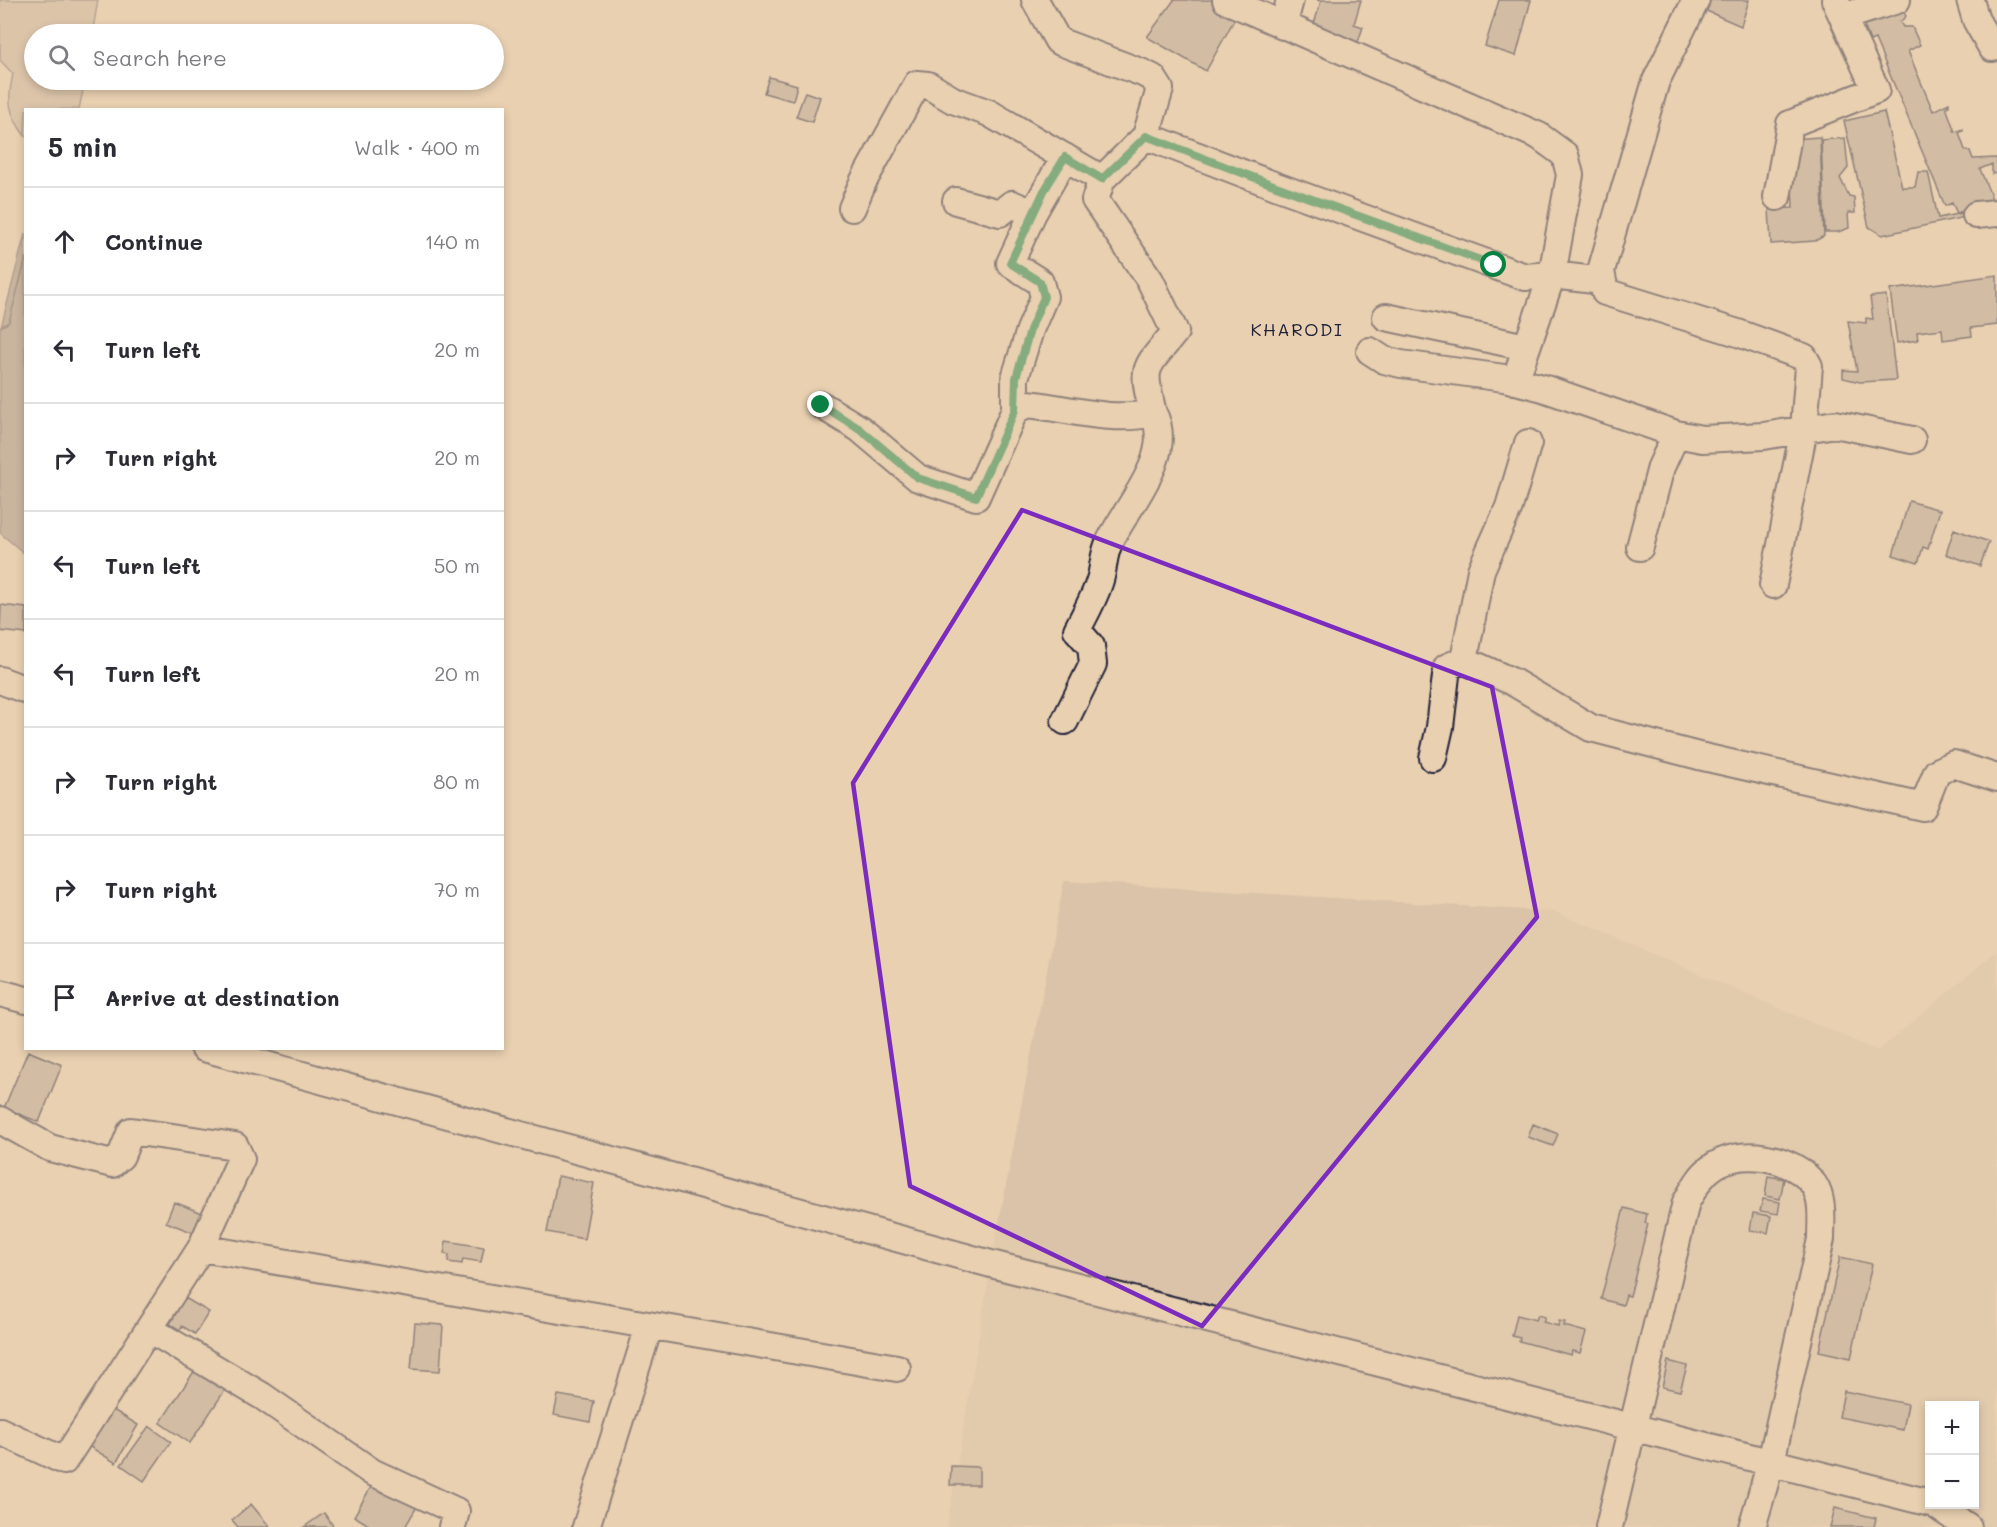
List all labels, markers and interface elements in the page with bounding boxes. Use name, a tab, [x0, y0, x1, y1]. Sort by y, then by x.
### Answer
search box	[24, 24, 504, 90]
icon: search	[45, 41, 78, 74]
text: Search here	[93, 43, 227, 72]
text: 5 min	[48, 130, 117, 164]
text: Walk · 400 m	[354, 134, 480, 160]
icon: ahead	[48, 225, 81, 258]
text: Continue	[105, 227, 203, 256]
text: 140 m	[425, 228, 480, 254]
route start	[1480, 251, 1506, 277]
district label: KHARODI	[1251, 317, 1343, 341]
icon: left	[48, 333, 81, 366]
text: Turn left	[105, 335, 201, 364]
text: 20 m	[434, 336, 480, 362]
route end	[807, 391, 833, 417]
icon: right	[48, 441, 81, 474]
text: Turn right	[105, 443, 217, 472]
text: 20 m	[434, 444, 480, 470]
icon: left	[48, 549, 81, 582]
text: Turn left	[105, 551, 201, 580]
text: 50 m	[434, 552, 480, 578]
icon: left	[48, 657, 81, 690]
text: Turn left	[105, 659, 201, 688]
text: 20 m	[434, 660, 480, 686]
icon: right	[48, 765, 81, 798]
text: Turn right	[105, 767, 217, 796]
text: 80 m	[433, 768, 480, 794]
icon: right	[48, 873, 81, 906]
text: Turn right	[105, 875, 217, 904]
text: 70 m	[434, 876, 480, 902]
icon: arrive	[48, 981, 81, 1014]
text: Arrive at destination	[105, 983, 340, 1012]
map controls	[1925, 1401, 1979, 1509]
button: +	[1925, 1401, 1979, 1455]
button: −	[1925, 1455, 1979, 1509]

